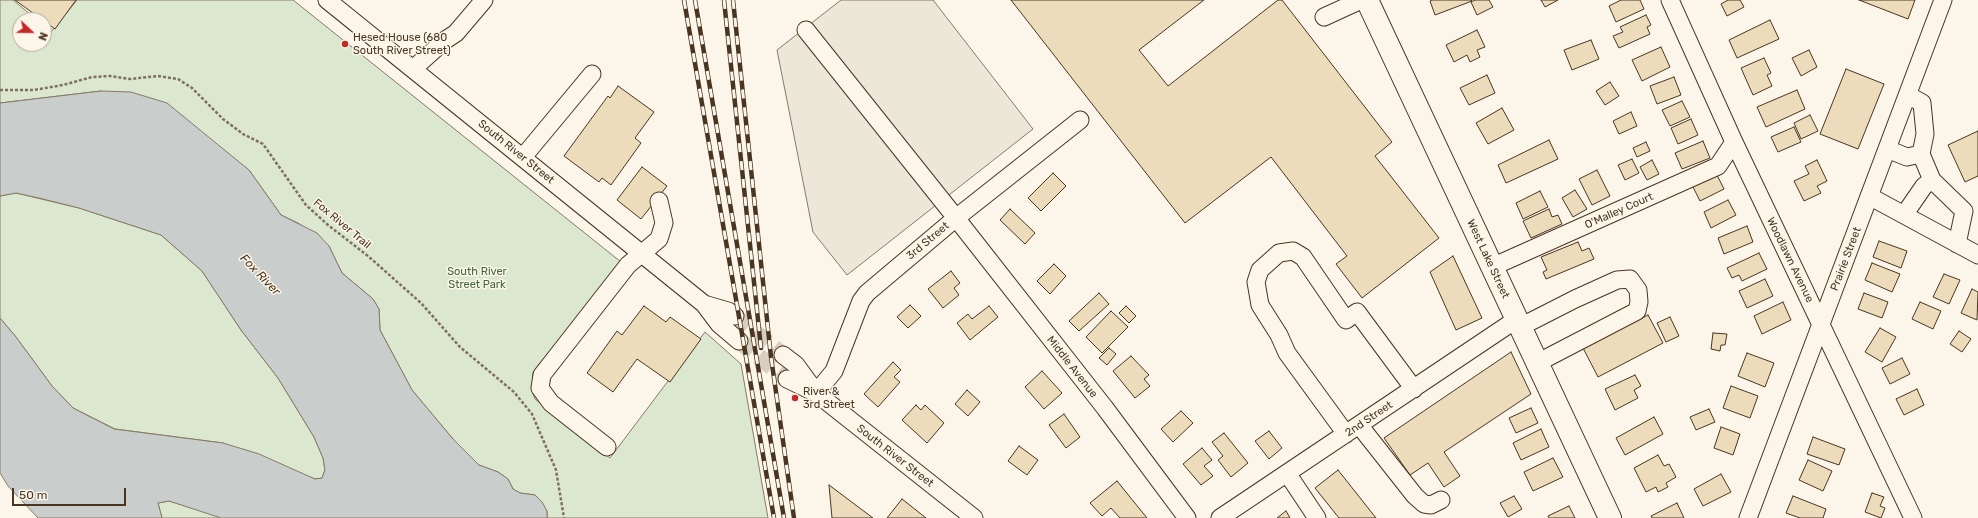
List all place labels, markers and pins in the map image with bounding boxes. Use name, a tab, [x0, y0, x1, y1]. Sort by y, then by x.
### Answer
place label: Hesed House (680 South River Street)	[353, 31, 451, 57]
marker: Hesed House (680 South River Street)	[340, 39, 350, 49]
place label: River & 3rd Street	[803, 385, 855, 411]
marker: River & 3rd Street	[790, 393, 800, 403]

